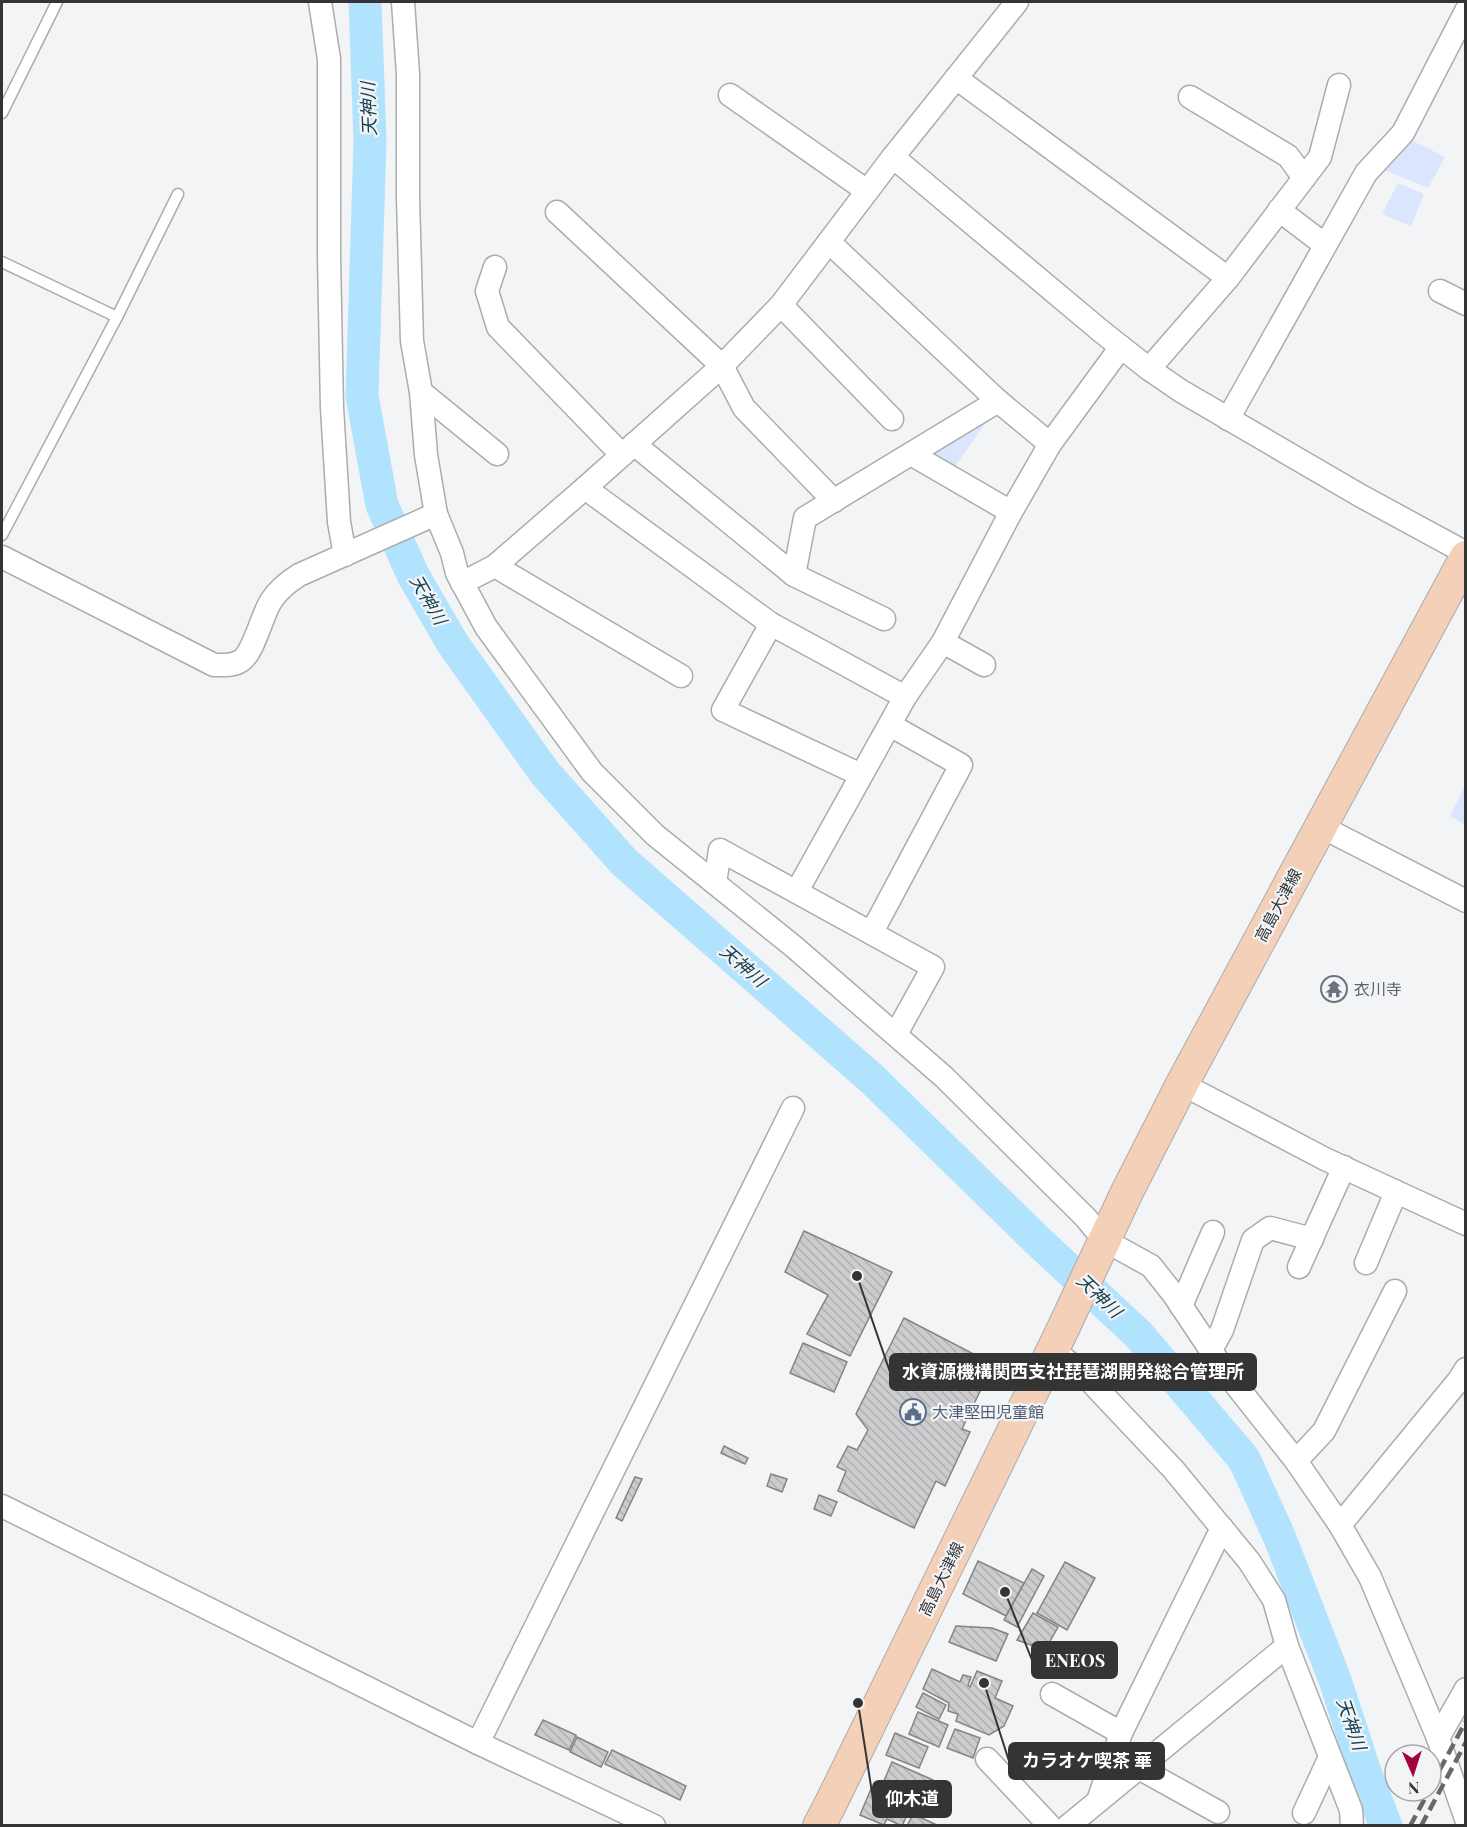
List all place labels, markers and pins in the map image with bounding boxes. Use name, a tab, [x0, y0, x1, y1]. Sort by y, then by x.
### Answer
temple icon: 衣川寺	[1319, 974, 1349, 1004]
place label: 衣川寺	[1354, 978, 1402, 999]
callout: 水資源機構関西支社琵琶湖開発総合管理所	[890, 1354, 1256, 1390]
public building icon: 大津堅田児童館	[898, 1397, 928, 1427]
place label: 大津堅田児童館	[932, 1401, 1044, 1422]
callout: ENEOS	[1032, 1642, 1117, 1678]
callout: カラオケ喫茶 華	[1009, 1743, 1164, 1779]
callout: 仰木道	[873, 1781, 951, 1817]

